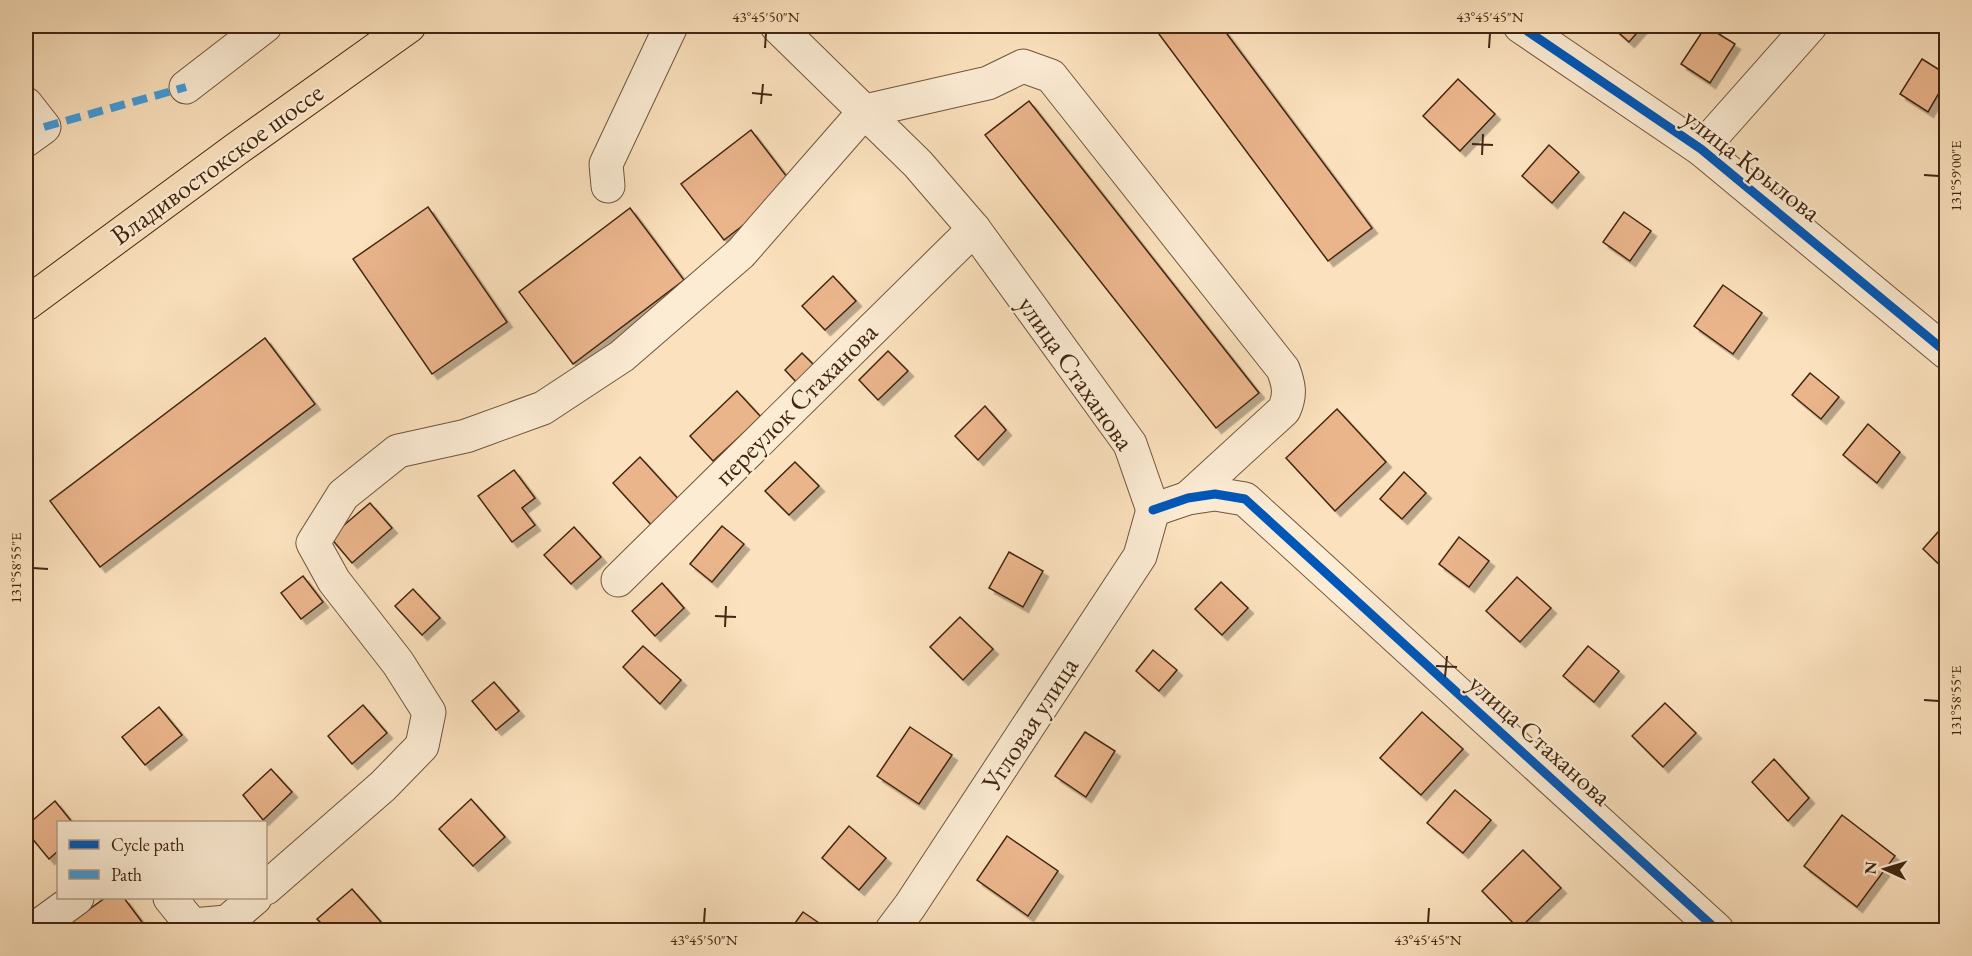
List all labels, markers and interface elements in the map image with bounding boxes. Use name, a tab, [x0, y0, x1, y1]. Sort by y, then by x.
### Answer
text: 43°45'50"N	[732, 7, 800, 26]
text: 43°45'45"N	[1456, 7, 1524, 26]
street label: Владивостокское шоссе	[103, 75, 330, 253]
street label: улица Крылова	[1676, 100, 1828, 229]
text: 131°59'00"E	[1946, 140, 1965, 212]
street label: улица Стаханова	[1010, 289, 1143, 457]
street label: переулок Стаханова	[707, 314, 885, 493]
text: 131°58'55"E	[6, 532, 25, 604]
street label: Угловая улица	[973, 650, 1086, 798]
text: 131°58'55"E	[1946, 665, 1965, 737]
street label: улица Стаханова	[1461, 666, 1619, 813]
legend	[57, 821, 267, 899]
text: Cycle path	[111, 833, 185, 856]
north arrow	[1855, 839, 1915, 899]
text: N	[1860, 861, 1881, 875]
text: Path	[111, 863, 142, 886]
text: 43°45'50"N	[670, 930, 738, 949]
text: 43°45'45"N	[1394, 930, 1462, 949]

